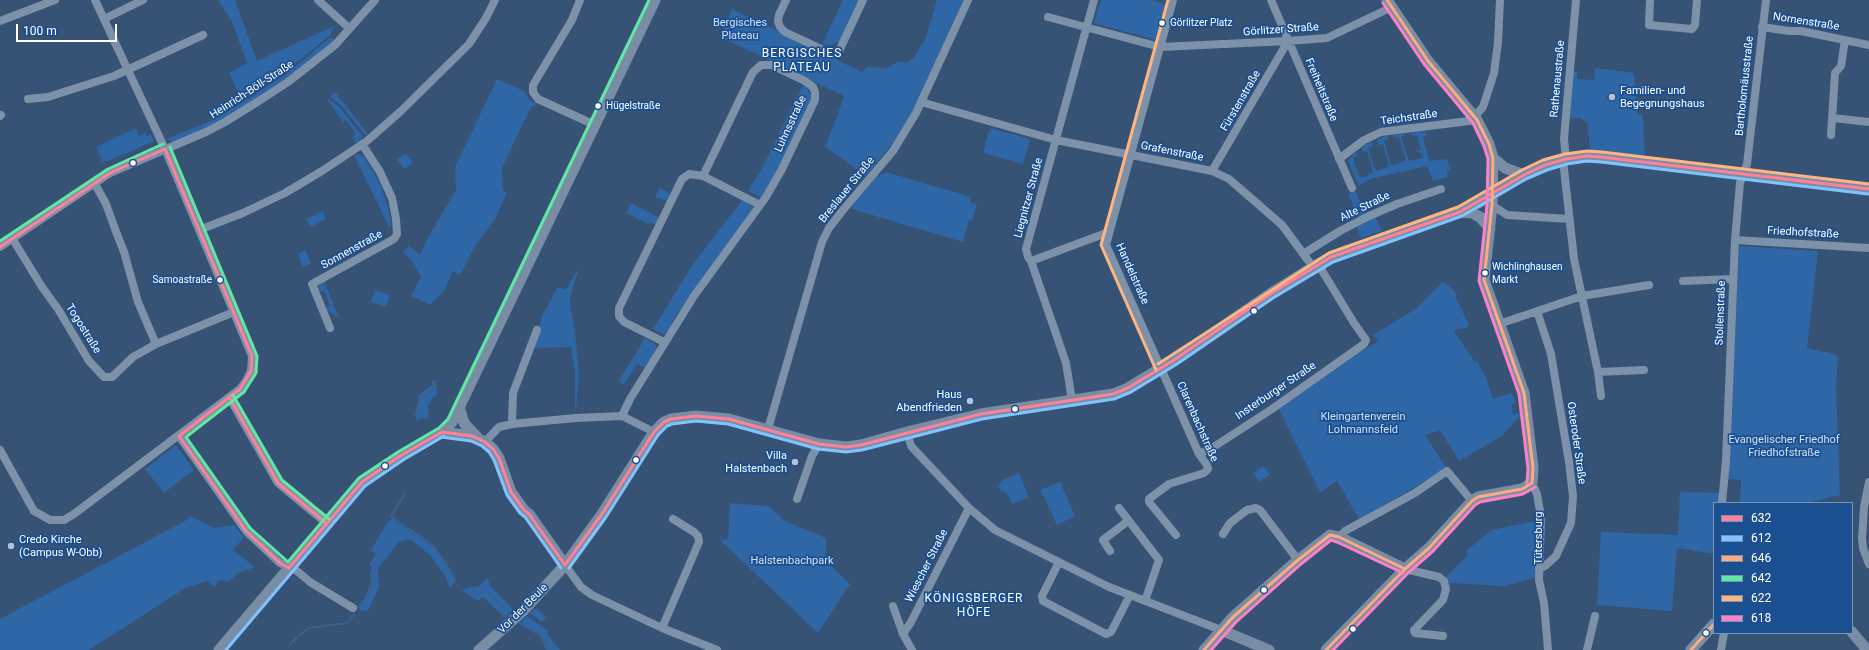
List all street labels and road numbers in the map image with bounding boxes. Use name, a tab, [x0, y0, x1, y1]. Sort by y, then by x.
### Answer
street label: Nornenstraße	[1772, 10, 1840, 34]
street label: Görlitzer Straße	[1243, 21, 1319, 39]
street label: Bartholomäusstraße	[1733, 35, 1757, 137]
street label: Rathenaustraße	[1548, 40, 1568, 118]
street label: Freiheitstraße	[1302, 56, 1340, 124]
street label: Heinrich-Böll-Straße	[208, 58, 296, 122]
street label: Fürstenstraße	[1218, 68, 1264, 134]
street label: Luhnsstraße	[772, 94, 810, 154]
street label: Teichstraße	[1380, 107, 1438, 129]
street label: Grafenstraße	[1139, 139, 1205, 165]
street label: Breslauer Straße	[816, 154, 878, 226]
street label: Liegnitzer Straße	[1012, 156, 1046, 240]
street label: Alte Straße	[1338, 189, 1392, 225]
street label: Friedhofstraße	[1767, 225, 1839, 241]
street label: Sonnenstraße	[319, 228, 385, 272]
street label: Handelstraße	[1113, 241, 1151, 307]
street label: Stollenstraße	[1713, 280, 1729, 346]
street label: Togostraße	[63, 302, 103, 356]
street label: Insterburger Straße	[1233, 359, 1319, 423]
street label: Clarenbachstraße	[1173, 380, 1221, 464]
street label: Osteroder Straße	[1564, 401, 1588, 485]
street label: Tütersburg	[1532, 512, 1546, 564]
street label: Wiescher Straße	[903, 527, 951, 605]
street label: Vor der Beule	[495, 581, 551, 637]

